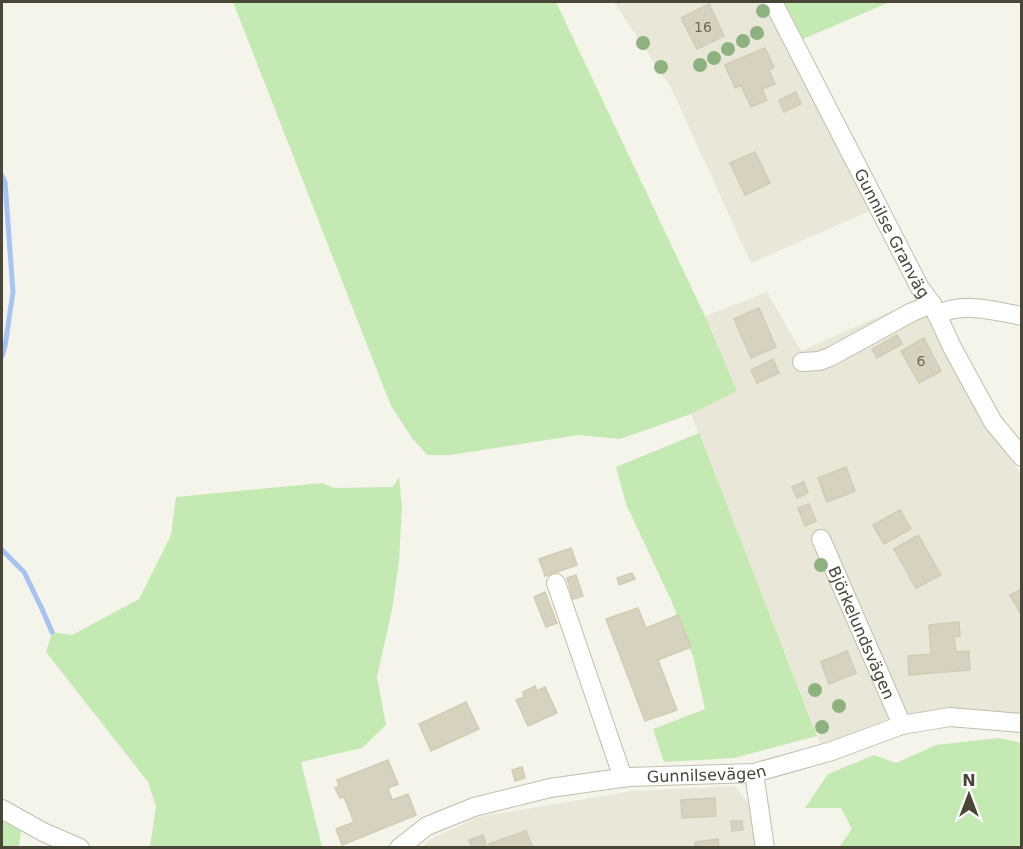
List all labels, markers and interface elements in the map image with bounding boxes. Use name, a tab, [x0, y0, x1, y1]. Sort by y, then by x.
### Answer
house number: 16	[694, 19, 712, 35]
street label: Gunnilse Granväg	[851, 165, 934, 302]
house number: 6	[917, 353, 926, 369]
street label: Björkelundsvägen	[824, 563, 899, 702]
street label: Gunnilsevägen	[647, 761, 768, 786]
north arrow	[939, 765, 999, 825]
text: N	[962, 771, 976, 790]

